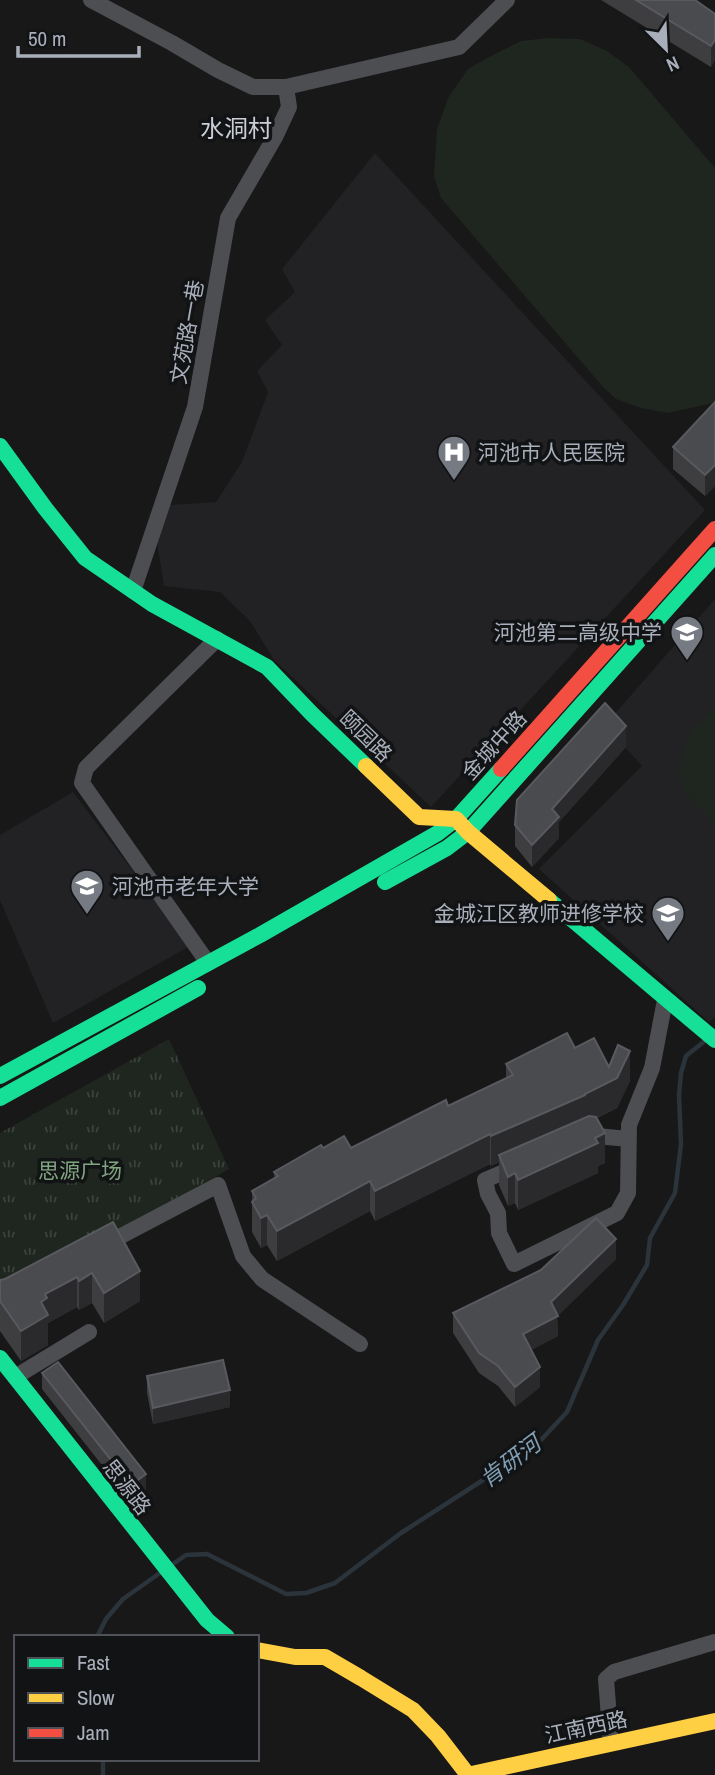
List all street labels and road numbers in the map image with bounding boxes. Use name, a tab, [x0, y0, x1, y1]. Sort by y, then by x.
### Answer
street label: 文苑路一巷	[164, 278, 210, 386]
street label: 颐园路	[333, 704, 399, 768]
street label: 金城中路	[455, 704, 533, 786]
street label: 思源路	[96, 1453, 158, 1521]
street label: 江南西路	[542, 1704, 630, 1750]

